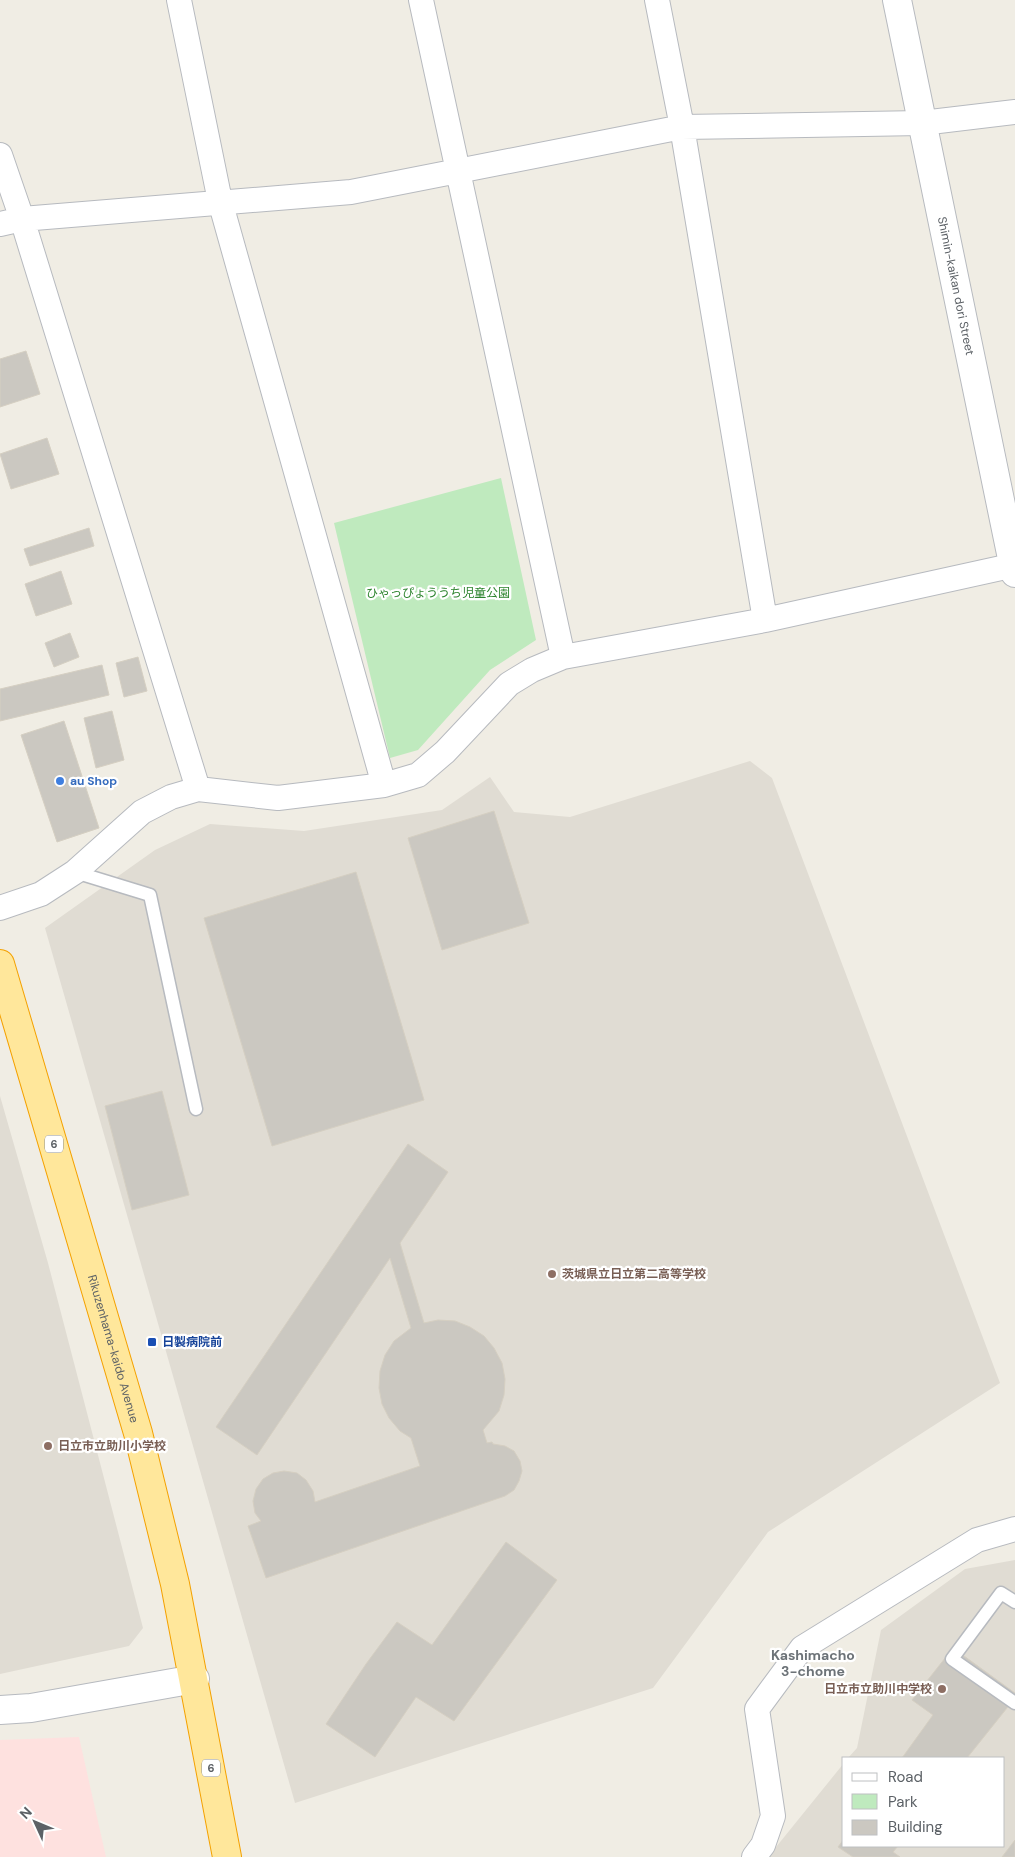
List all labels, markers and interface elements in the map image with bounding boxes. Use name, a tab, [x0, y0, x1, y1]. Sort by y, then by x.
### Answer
street label: Shimin-kaikan dori Street	[934, 215, 978, 357]
park label: ひゃっぴょううち児童公園	[366, 585, 510, 601]
place label: au Shop	[70, 773, 117, 789]
marker: au Shop	[54, 775, 66, 787]
road number: 6	[45, 1136, 63, 1152]
place label: 茨城県立日立第二高等学校	[562, 1266, 706, 1282]
marker: 茨城県立日立第二高等学校	[546, 1268, 558, 1280]
street label: Rikuzenhama-kaido Avenue	[84, 1273, 143, 1425]
place label: 日製病院前	[162, 1334, 222, 1350]
marker: 日製病院前	[146, 1336, 158, 1348]
place label: 日立市立助川小学校	[58, 1438, 166, 1454]
marker: 日立市立助川小学校	[42, 1440, 54, 1452]
district label: Kashimacho 3-chome	[771, 1646, 855, 1680]
place label: 日立市立助川中学校	[824, 1681, 932, 1697]
marker: 日立市立助川中学校	[936, 1683, 948, 1695]
legend	[842, 1757, 1005, 1847]
road number: 6	[202, 1760, 220, 1776]
text: Road	[888, 1767, 923, 1787]
text: Park	[888, 1792, 918, 1812]
north arrow	[10, 1797, 60, 1847]
text: N	[16, 1803, 36, 1823]
text: Building	[888, 1817, 943, 1837]

